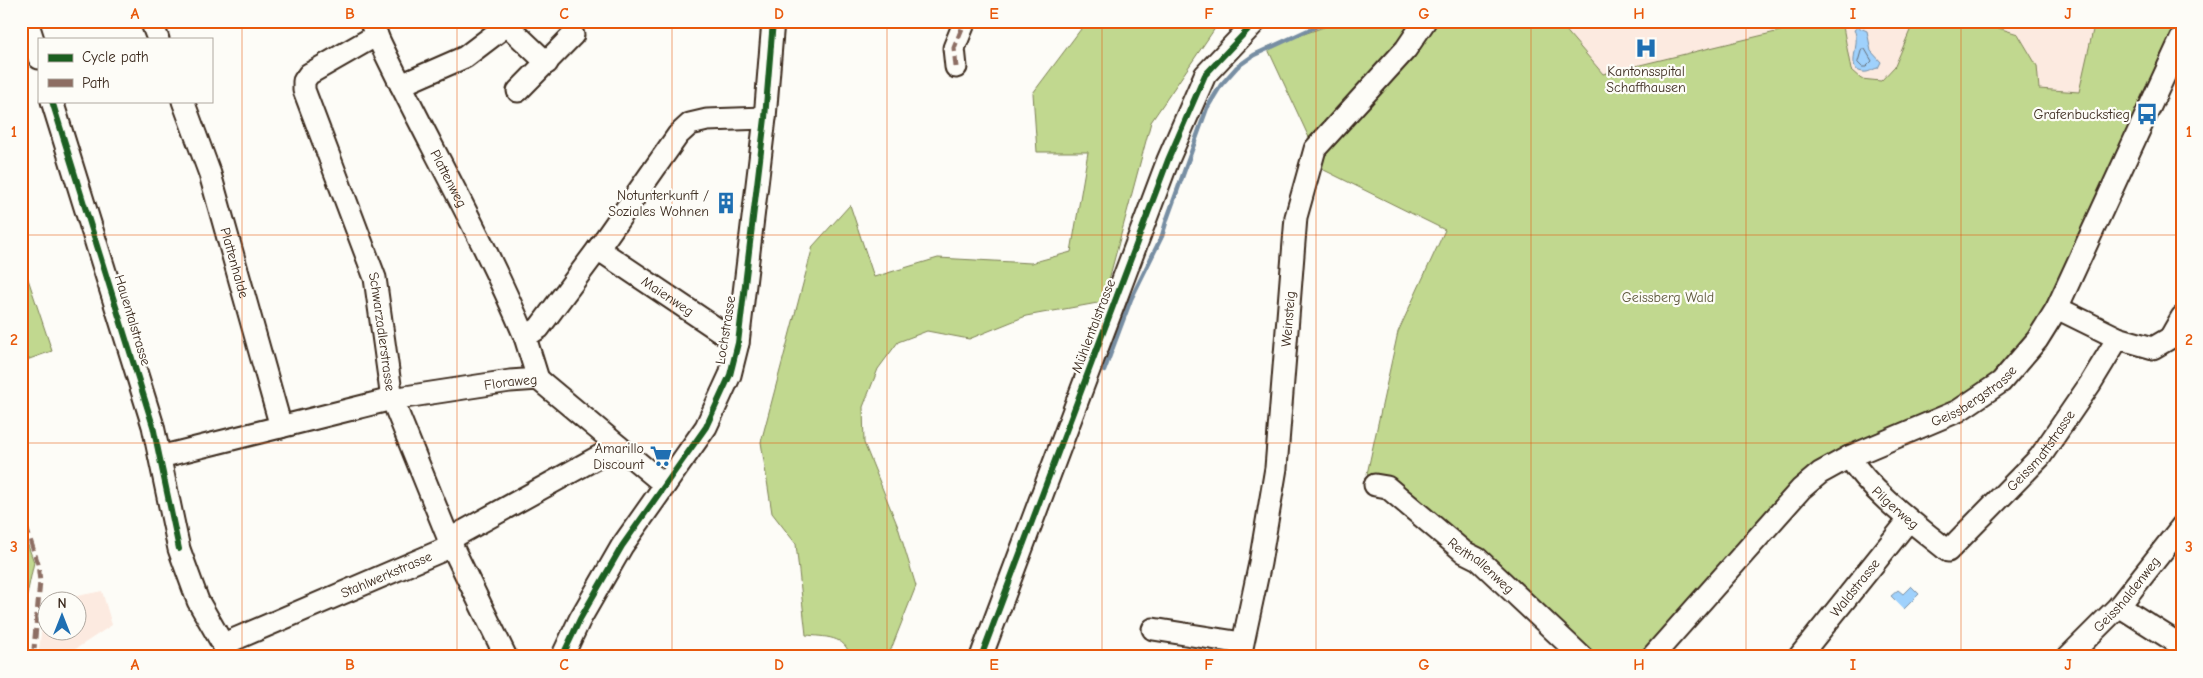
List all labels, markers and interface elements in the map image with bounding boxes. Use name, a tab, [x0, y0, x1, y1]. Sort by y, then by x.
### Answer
text: A	[131, 5, 140, 23]
text: B	[345, 5, 355, 23]
text: C	[559, 5, 569, 23]
text: D	[774, 5, 784, 23]
text: E	[989, 5, 999, 23]
text: F	[1204, 5, 1214, 23]
text: G	[1418, 5, 1430, 23]
text: H	[1633, 5, 1645, 23]
text: I	[1850, 5, 1856, 23]
text: J	[2064, 5, 2072, 23]
hospital icon: Kantonsspital Schaffhausen	[1633, 35, 1659, 61]
legend	[38, 38, 212, 102]
text: Cycle path	[82, 48, 149, 66]
place label: Kantonsspital Schaffhausen	[1606, 63, 1686, 96]
text: Path	[82, 74, 110, 92]
bus stop icon: Grafenbuckstieg	[2134, 101, 2160, 127]
place label: Grafenbuckstieg	[2033, 106, 2130, 123]
text: 1	[11, 123, 17, 141]
text: 1	[2186, 123, 2192, 141]
street label: Plattenweg	[426, 147, 470, 211]
place label: Notunterkunft / Soziales Wohnen	[608, 187, 709, 220]
building icon: Notunterkunft / Soziales Wohnen	[713, 190, 739, 216]
street label: Plattenhalde	[216, 226, 252, 300]
street label: Schwarzadlerstrasse	[364, 270, 399, 392]
street label: Hauentalstrasse	[111, 273, 154, 368]
street label: Maienweg	[638, 273, 697, 320]
street label: Mühlentalstrasse	[1068, 277, 1119, 375]
park label: Geissberg Wald	[1622, 289, 1714, 306]
street label: Weinsteig	[1278, 290, 1299, 348]
street label: Lochstrasse	[712, 294, 739, 366]
text: 2	[10, 331, 18, 349]
text: 2	[2185, 331, 2193, 349]
street label: Geissbergstrasse	[1928, 362, 2020, 430]
street label: Floraweg	[483, 371, 538, 394]
street label: Geissmattstrasse	[2003, 407, 2079, 495]
place label: Amarillo Discount	[593, 440, 645, 473]
supermarket icon: Amarillo Discount	[648, 443, 674, 469]
street label: Pilgerweg	[1868, 483, 1922, 533]
street label: Reithallenweg	[1444, 534, 1517, 598]
text: 3	[10, 538, 18, 556]
text: 3	[2185, 538, 2193, 556]
street label: Stahlwerkstrasse	[338, 548, 435, 602]
street label: Geisshaldenweg	[2090, 553, 2164, 636]
street label: Waldstrasse	[1827, 555, 1884, 621]
north arrow	[38, 590, 88, 640]
text: N	[57, 595, 67, 612]
text: A	[131, 656, 140, 674]
text: B	[345, 656, 355, 674]
text: C	[559, 656, 569, 674]
text: D	[774, 656, 784, 674]
text: E	[989, 656, 999, 674]
text: F	[1204, 656, 1214, 674]
text: G	[1418, 656, 1430, 674]
text: H	[1633, 656, 1645, 674]
text: I	[1850, 656, 1856, 674]
text: J	[2064, 656, 2072, 674]

